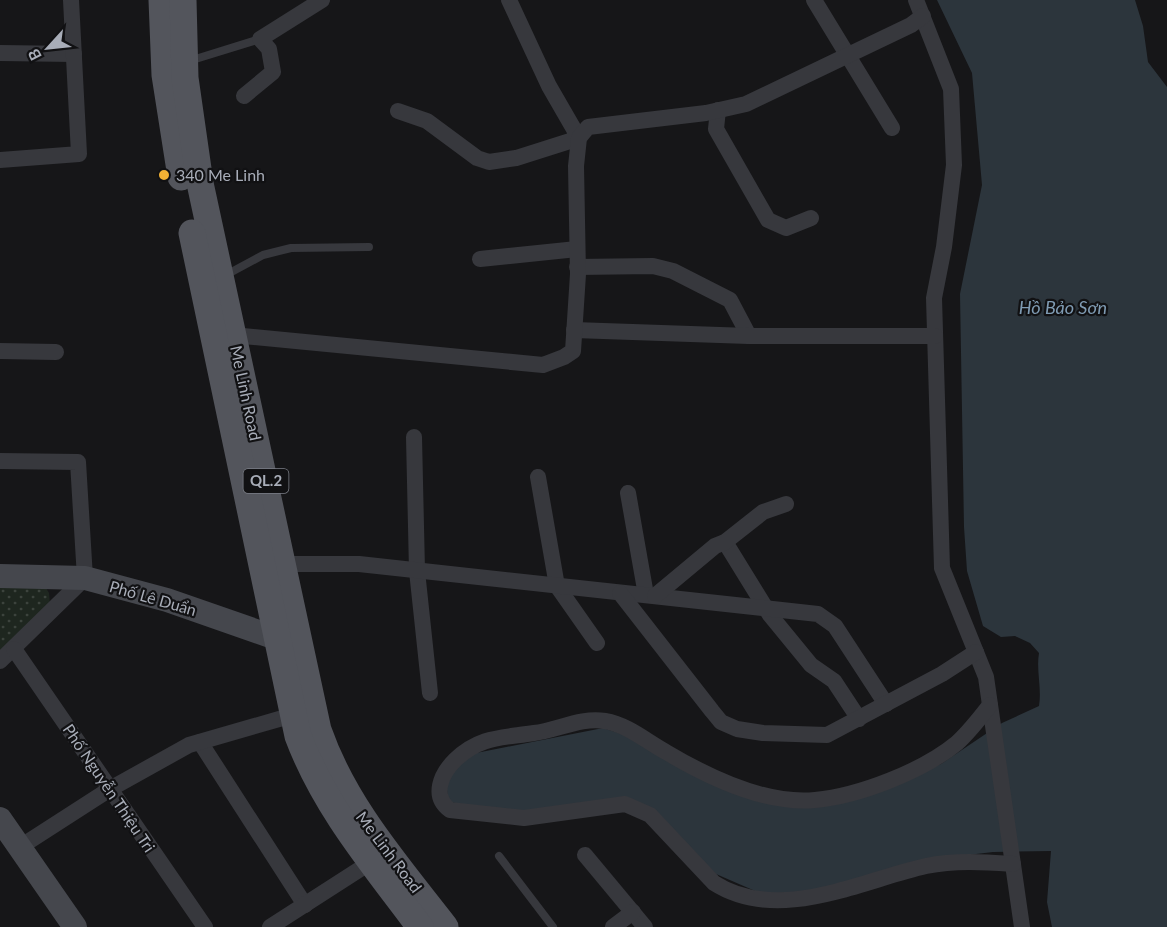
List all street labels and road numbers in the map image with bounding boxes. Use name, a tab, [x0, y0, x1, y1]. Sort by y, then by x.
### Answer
street label: Me Linh Road	[227, 344, 266, 442]
road number: QL.2	[244, 469, 288, 493]
street label: Phố Lê Duẩn	[107, 576, 199, 619]
street label: Phố Nguyễn Thiệu Tri	[60, 720, 159, 855]
street label: Me Linh Road	[353, 807, 426, 896]

